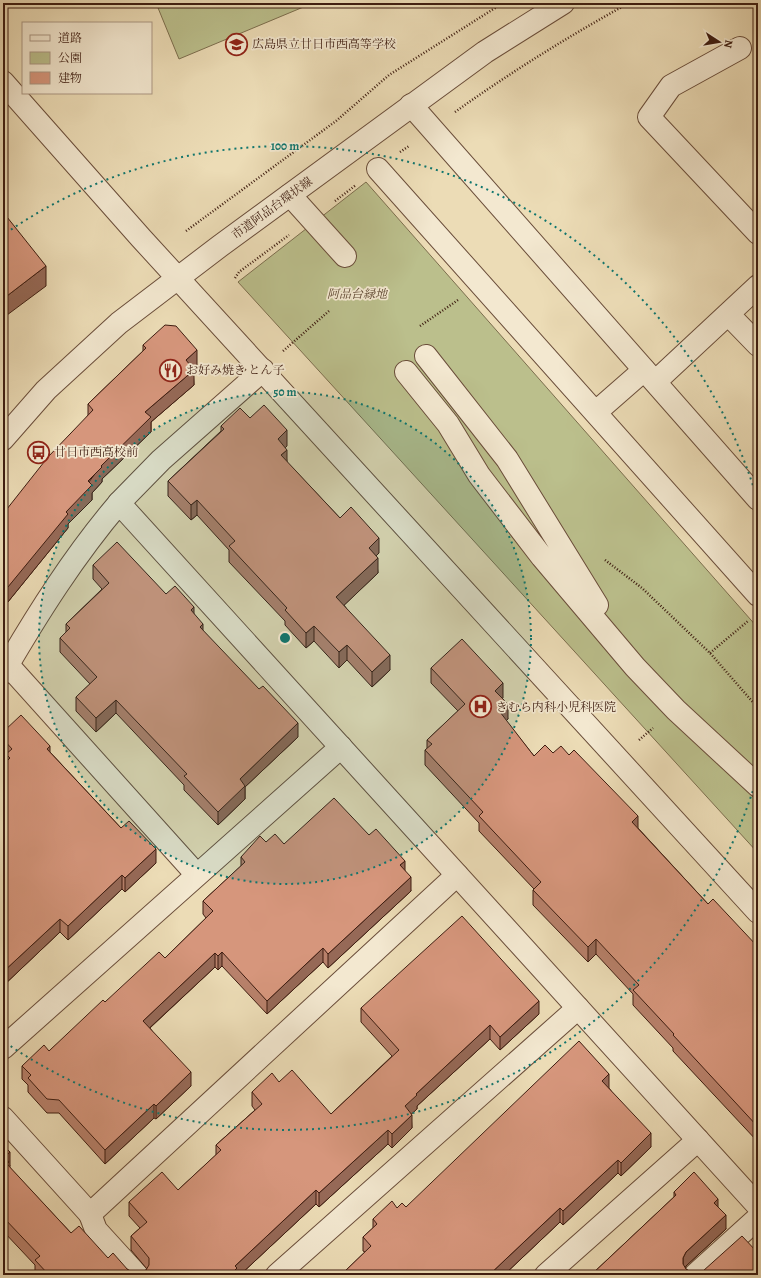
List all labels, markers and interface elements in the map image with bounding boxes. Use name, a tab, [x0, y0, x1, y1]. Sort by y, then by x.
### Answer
legend	[22, 22, 152, 94]
north arrow	[699, 22, 739, 62]
text: 道路	[58, 30, 82, 46]
school or university icon: 広島県立廿日市西高等学校	[224, 31, 250, 57]
place label: 広島県立廿日市西高等学校	[252, 36, 396, 52]
text: N	[720, 38, 736, 49]
text: 公園	[58, 50, 82, 66]
text: 建物	[58, 70, 82, 86]
text: 100 m	[271, 138, 299, 154]
street label: 市道阿品台環状線	[228, 173, 316, 243]
park label: 阿品台緑地	[327, 286, 389, 302]
restaurant icon: お好み焼き とん子	[158, 357, 184, 383]
place label: お好み焼き とん子	[186, 362, 284, 378]
text: 50 m	[273, 384, 297, 400]
bus stop icon: 廿日市西高校前	[25, 439, 51, 465]
place label: 廿日市西高校前	[54, 444, 138, 460]
centre of rings	[278, 631, 292, 645]
hospital icon: きむら内科小児科医院	[467, 694, 493, 720]
place label: きむら内科小児科医院	[496, 699, 616, 715]

